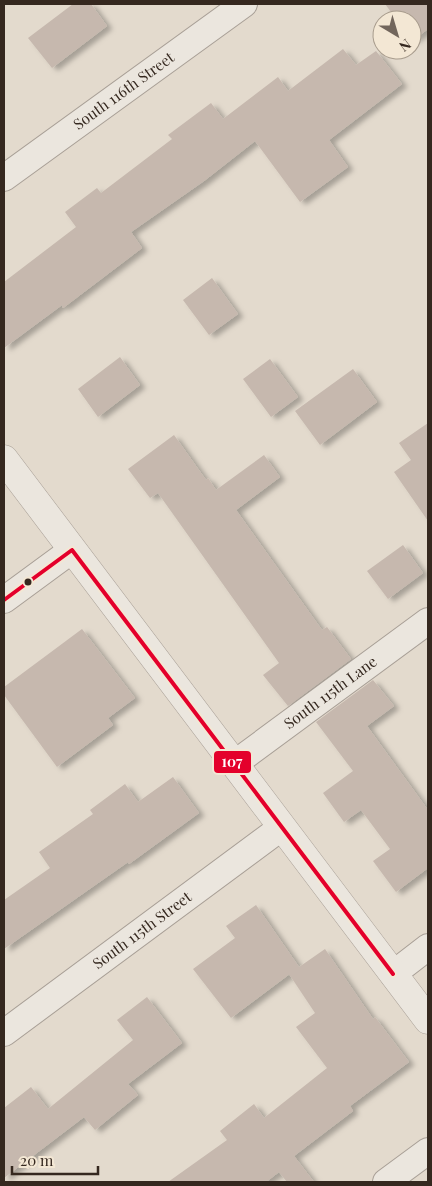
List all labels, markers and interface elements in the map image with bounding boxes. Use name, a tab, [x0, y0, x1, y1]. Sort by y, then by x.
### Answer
north arrow	[372, 10, 422, 60]
text: N	[395, 35, 415, 56]
street label: South 116th Street	[69, 47, 178, 134]
unlabelled marker	[23, 577, 33, 587]
street label: South 115th Lane	[279, 651, 381, 733]
line badge: 107	[213, 750, 252, 774]
text: 107	[222, 752, 243, 771]
street label: South 115th Street	[88, 886, 196, 973]
scale bar	[12, 1144, 99, 1176]
text: 20 m	[20, 1150, 54, 1170]

